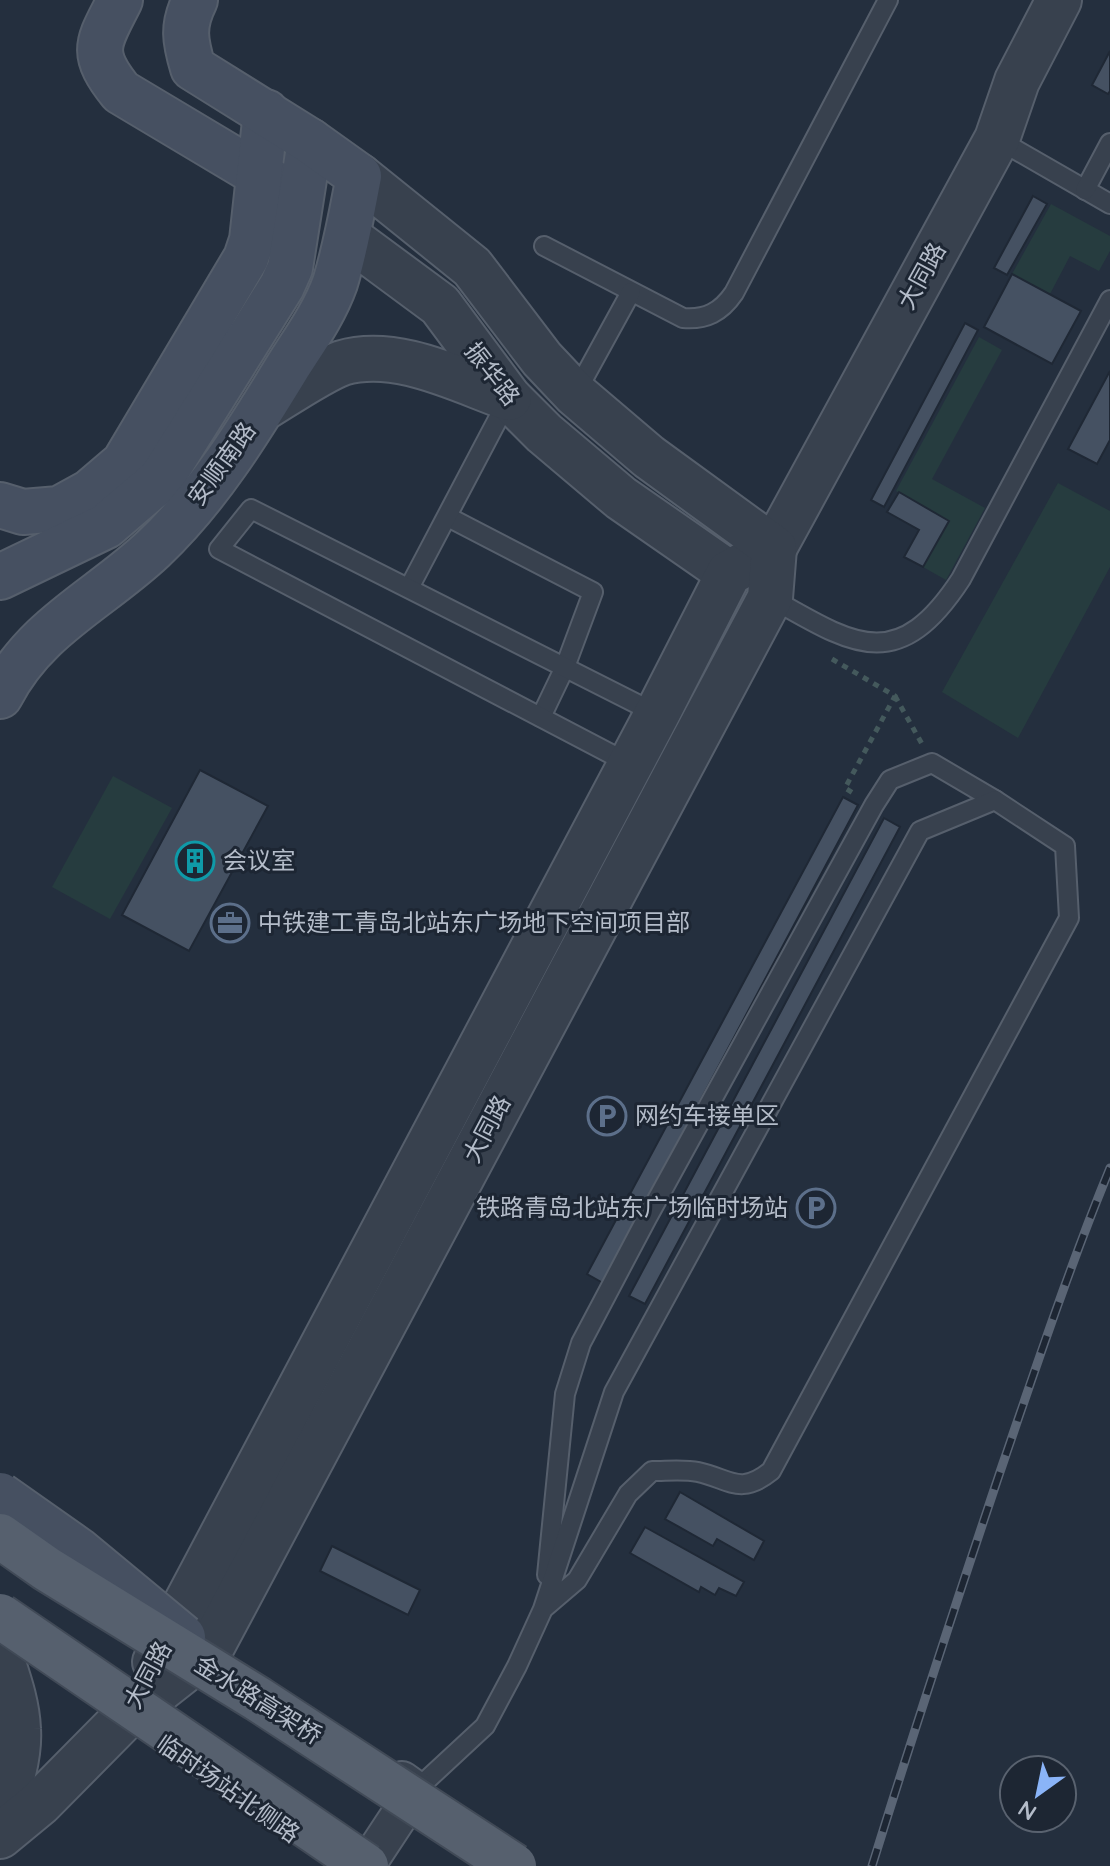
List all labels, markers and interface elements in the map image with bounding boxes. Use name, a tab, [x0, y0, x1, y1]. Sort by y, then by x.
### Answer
street label: 大同路	[891, 237, 952, 314]
street label: 振华路	[459, 336, 527, 411]
street label: 安顺南路	[181, 416, 262, 511]
building icon: 会议室	[174, 840, 216, 882]
place label: 会议室	[223, 845, 295, 875]
office icon: 中铁建工青岛北站东广场地下空间项目部	[209, 902, 251, 944]
place label: 中铁建工青岛北站东广场地下空间项目部	[258, 907, 690, 937]
street label: 大同路	[456, 1090, 516, 1167]
parking icon: 网约车接单区	[586, 1095, 628, 1137]
place label: 网约车接单区	[635, 1100, 779, 1130]
parking icon: 铁路青岛北站东广场临时场站	[795, 1187, 837, 1229]
place label: 铁路青岛北站东广场临时场站	[476, 1192, 788, 1222]
street label: 大同路	[117, 1636, 177, 1713]
street label: 金水路高架桥	[190, 1648, 328, 1750]
street label: 临时场站北侧路	[151, 1728, 306, 1849]
north arrow	[998, 1754, 1078, 1834]
text: N	[1013, 1795, 1042, 1827]

